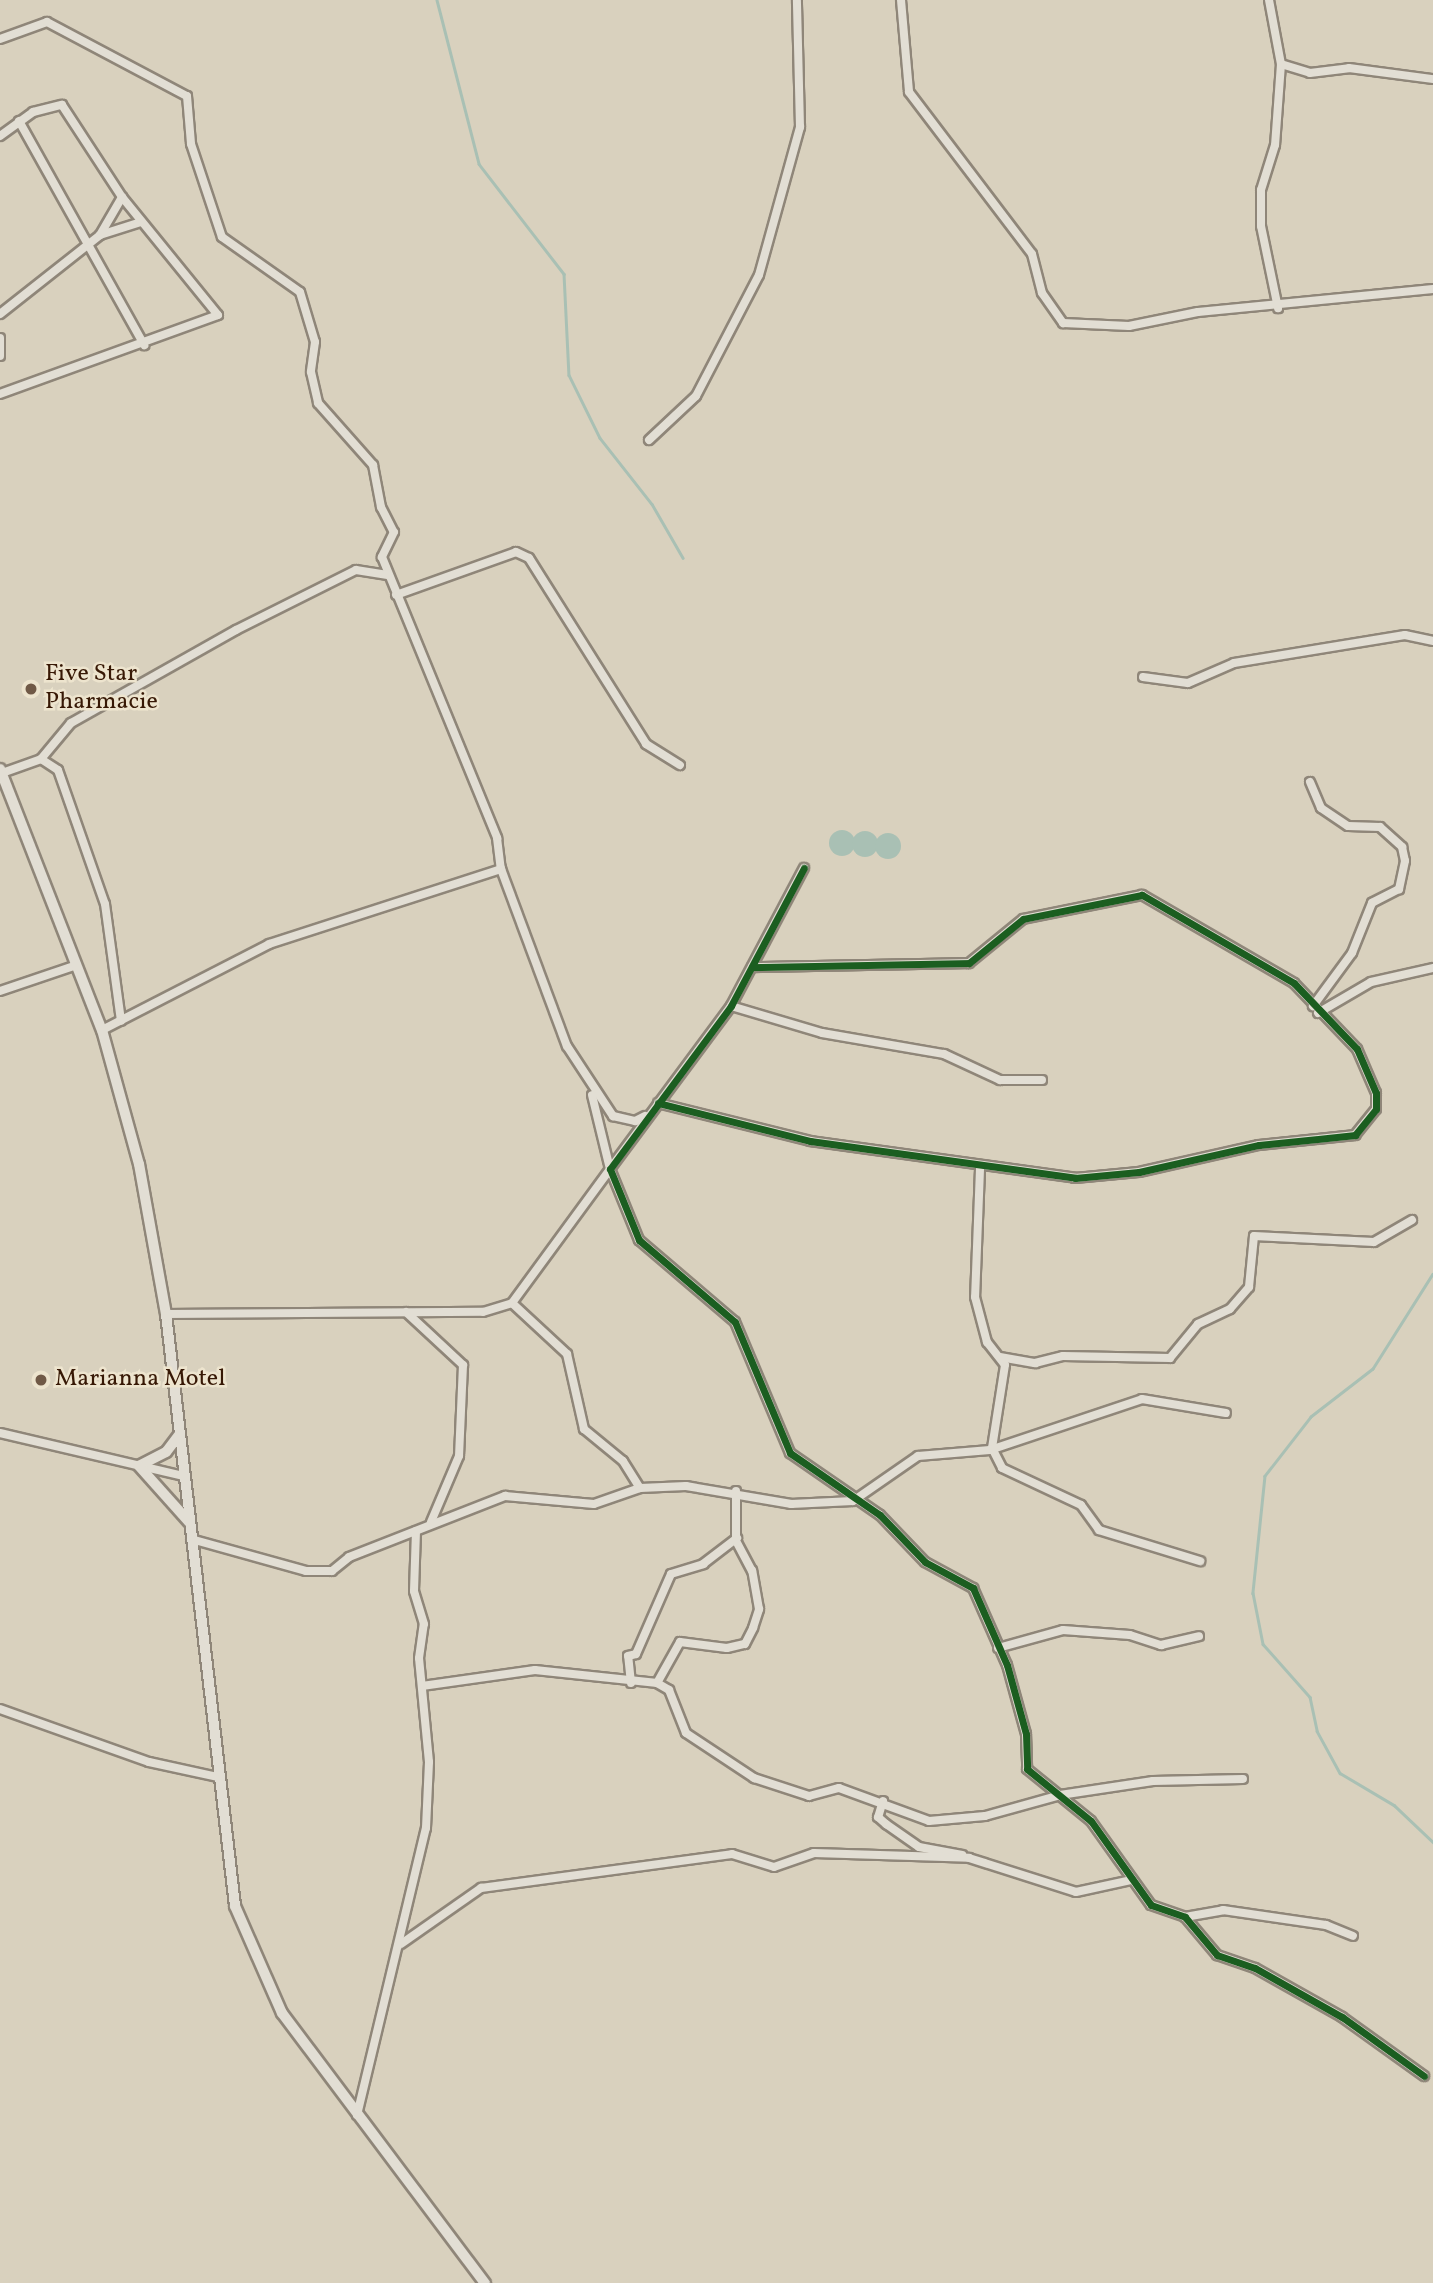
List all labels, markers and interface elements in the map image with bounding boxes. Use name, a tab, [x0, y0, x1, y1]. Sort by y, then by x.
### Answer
place label: Five Star Pharmacie	[45, 661, 158, 717]
marker: Five Star Pharmacie	[23, 681, 39, 697]
place label: Marianna Motel	[55, 1366, 225, 1394]
marker: Marianna Motel	[33, 1372, 49, 1388]

